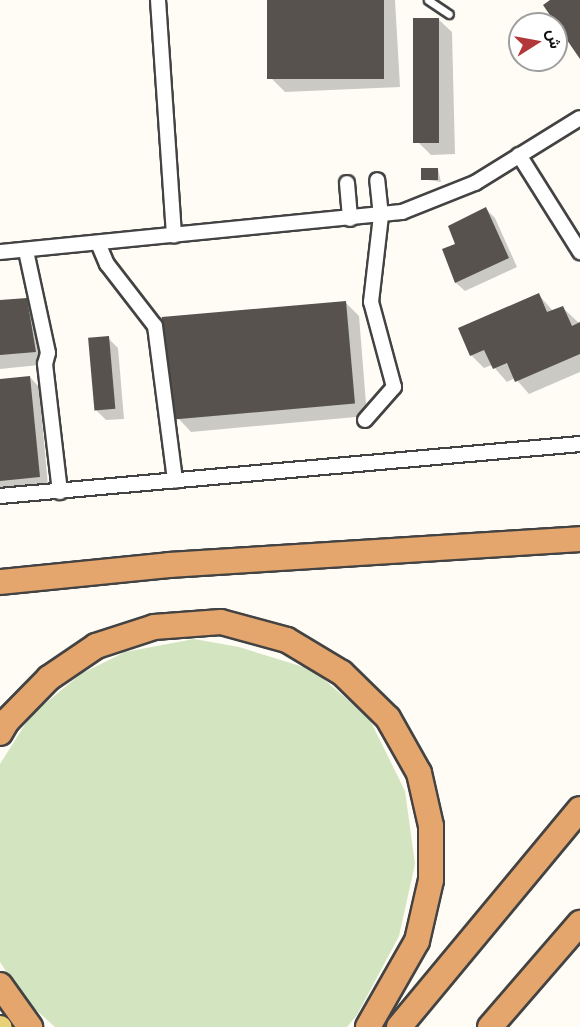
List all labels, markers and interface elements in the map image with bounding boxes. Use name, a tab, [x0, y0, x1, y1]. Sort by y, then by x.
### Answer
north arrow	[508, 12, 568, 72]
text: ش	[544, 28, 564, 50]

